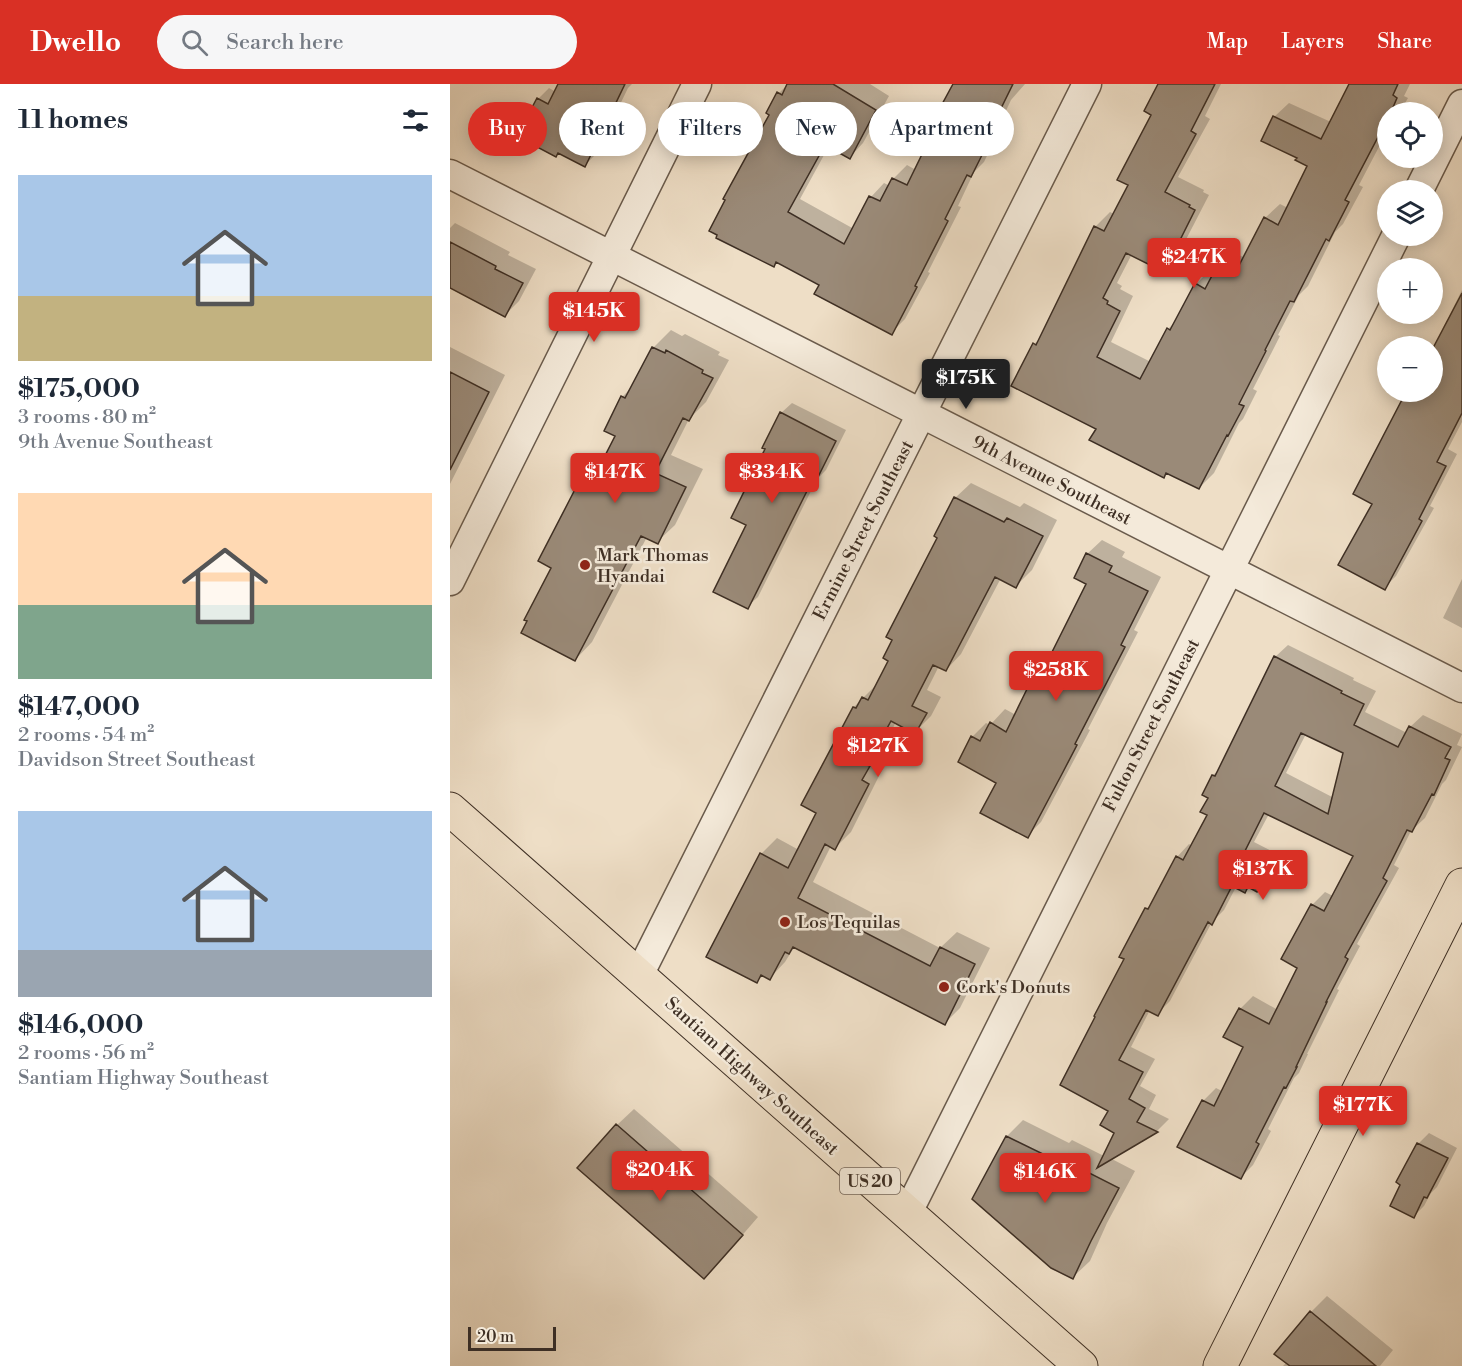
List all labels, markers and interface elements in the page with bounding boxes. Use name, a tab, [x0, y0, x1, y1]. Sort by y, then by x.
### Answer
search box	[157, 15, 577, 69]
text: Dwello	[30, 25, 121, 60]
icon: search	[178, 26, 211, 59]
text: Search here	[226, 29, 344, 56]
text: Map	[1207, 29, 1248, 55]
text: Layers	[1281, 29, 1344, 55]
text: Share	[1377, 29, 1432, 55]
chip: Buy	[468, 102, 547, 156]
chip: Rent	[559, 102, 646, 156]
chip: Filters	[658, 102, 763, 156]
chip: New	[775, 102, 857, 156]
chip: Apartment	[869, 102, 1014, 156]
map controls	[1377, 102, 1443, 402]
button: locate	[1377, 102, 1443, 168]
text: 11 homes	[18, 104, 128, 136]
icon: filters	[399, 104, 432, 137]
button: layers	[1377, 180, 1443, 246]
icon: home	[171, 214, 279, 322]
pin: $247K	[1152, 238, 1236, 289]
text: $247K	[1161, 245, 1227, 270]
button: +	[1377, 258, 1443, 324]
pin: $145K	[552, 292, 636, 343]
text: $145K	[563, 299, 625, 324]
button: −	[1377, 336, 1443, 402]
pin: $175K	[924, 359, 1008, 410]
text: $175K	[936, 366, 996, 391]
text: $175,000	[18, 373, 140, 405]
text: 3 rooms · 80 m²	[18, 405, 156, 430]
text: 9th Avenue Southeast	[18, 430, 213, 455]
street label: 9th Avenue Southeast	[968, 430, 1136, 531]
street label: Ermine Street Southeast	[808, 436, 919, 624]
pin: $147K	[573, 453, 657, 504]
pin: $334K	[730, 453, 814, 504]
text: $147K	[584, 460, 646, 485]
text: $334K	[739, 460, 805, 485]
icon: home	[171, 532, 279, 640]
place label: Mark Thomas Hyandai	[597, 544, 709, 588]
marker: Mark Thomas Hyandai	[578, 558, 592, 572]
street label: Fulton Street Southeast	[1098, 634, 1205, 816]
pin: $258K	[1014, 651, 1098, 702]
text: $258K	[1023, 658, 1089, 683]
text: $147,000	[18, 691, 140, 723]
text: 2 rooms · 54 m²	[18, 723, 154, 748]
pin: $127K	[836, 727, 920, 778]
text: $127K	[847, 734, 909, 759]
text: Davidson Street Southeast	[18, 748, 255, 773]
icon: home	[171, 850, 279, 958]
pin: $137K	[1221, 850, 1305, 901]
text: $137K	[1232, 857, 1294, 882]
place label: Los Tequilas	[797, 911, 901, 934]
marker: Los Tequilas	[778, 915, 792, 929]
place label: Cork's Donuts	[956, 976, 1071, 999]
marker: Cork's Donuts	[937, 980, 951, 994]
street label: Santiam Highway Southeast	[660, 992, 844, 1161]
text: $146,000	[18, 1009, 143, 1041]
text: 2 rooms · 56 m²	[18, 1041, 154, 1066]
text: Santiam Highway Southeast	[18, 1066, 269, 1091]
pin: $177K	[1321, 1086, 1405, 1137]
text: $177K	[1333, 1093, 1393, 1118]
pin: $204K	[618, 1151, 702, 1202]
pin: $146K	[1003, 1153, 1087, 1204]
text: $204K	[626, 1158, 694, 1183]
text: $146K	[1014, 1160, 1076, 1185]
road number: US 20	[840, 1168, 900, 1194]
scale bar	[468, 1324, 556, 1352]
text: 20 m	[477, 1327, 514, 1347]

